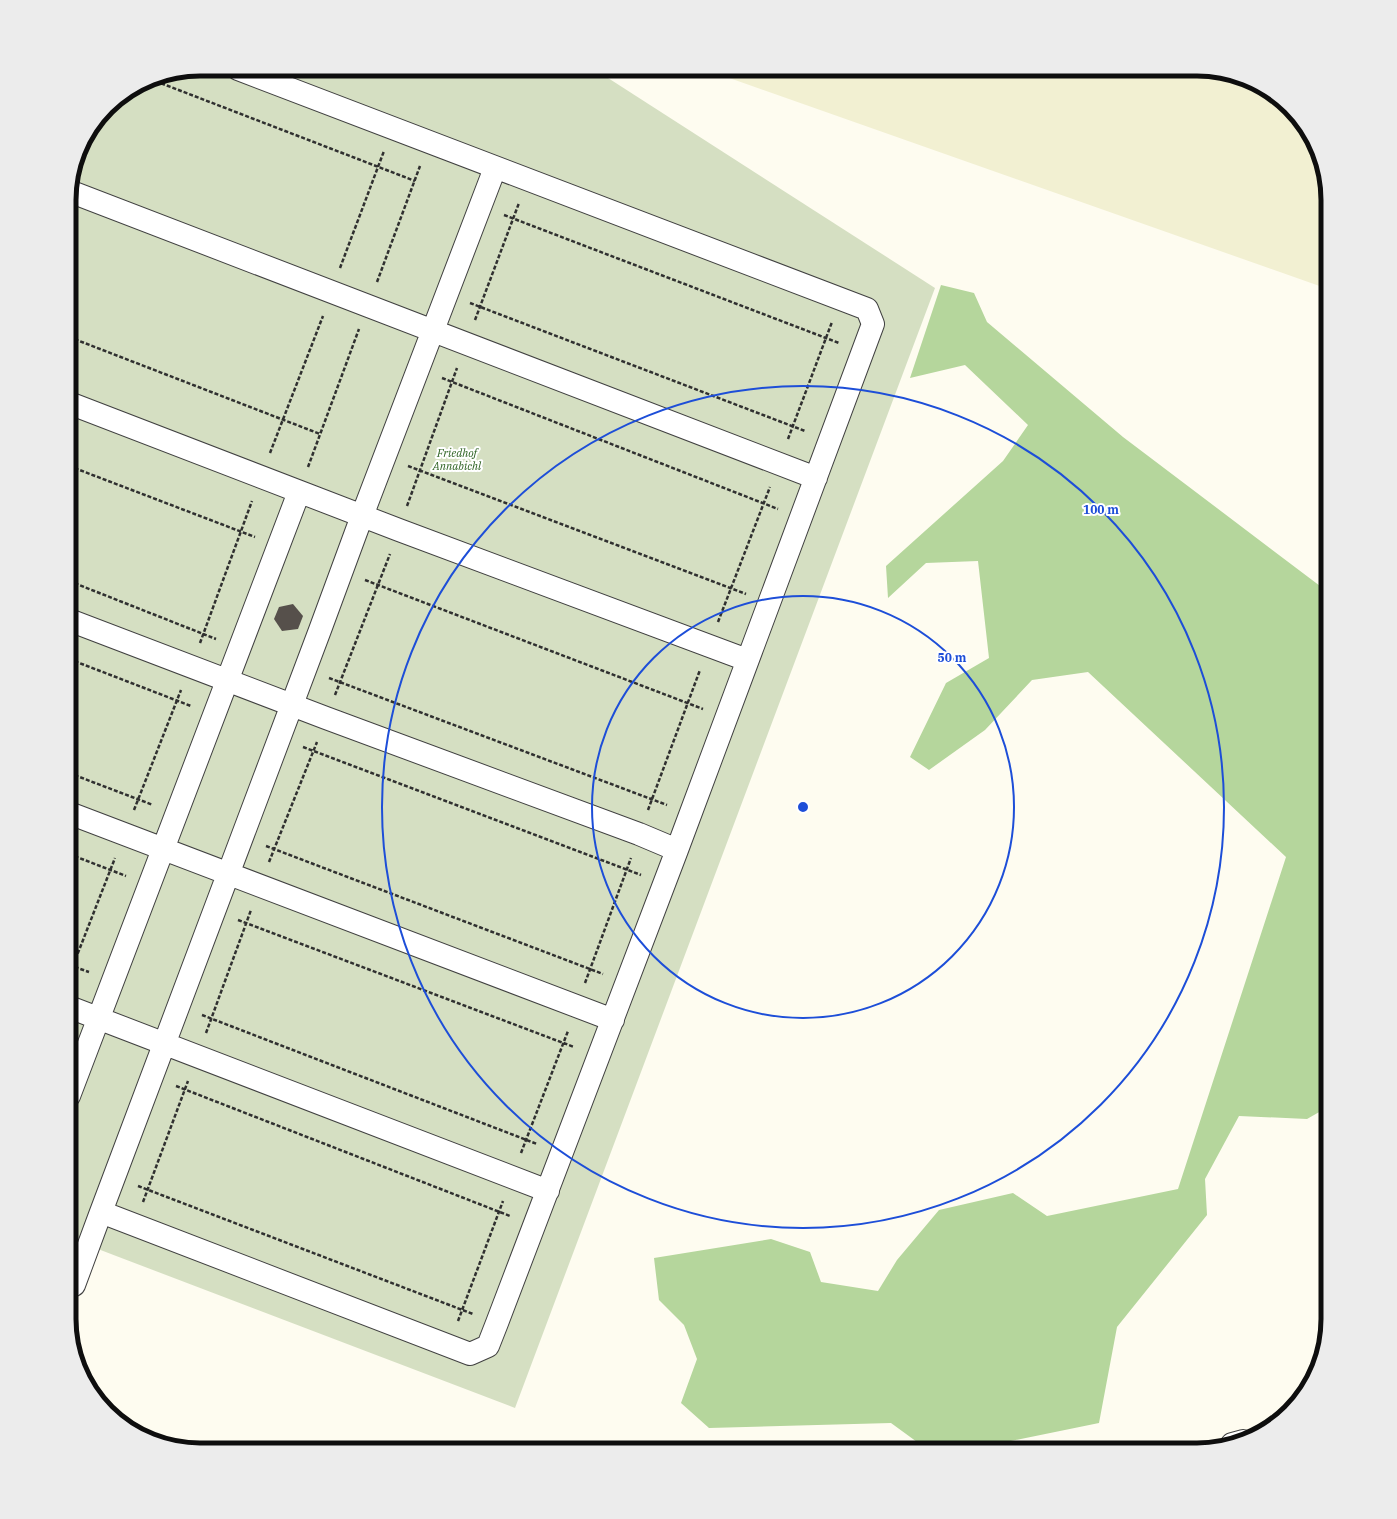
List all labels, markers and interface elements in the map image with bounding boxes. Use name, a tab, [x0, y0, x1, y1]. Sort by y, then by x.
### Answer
park label: Friedhof Annabichl	[432, 446, 482, 473]
text: 100 m	[1083, 502, 1119, 517]
text: 50 m	[938, 650, 967, 665]
centre of rings	[796, 800, 810, 814]

